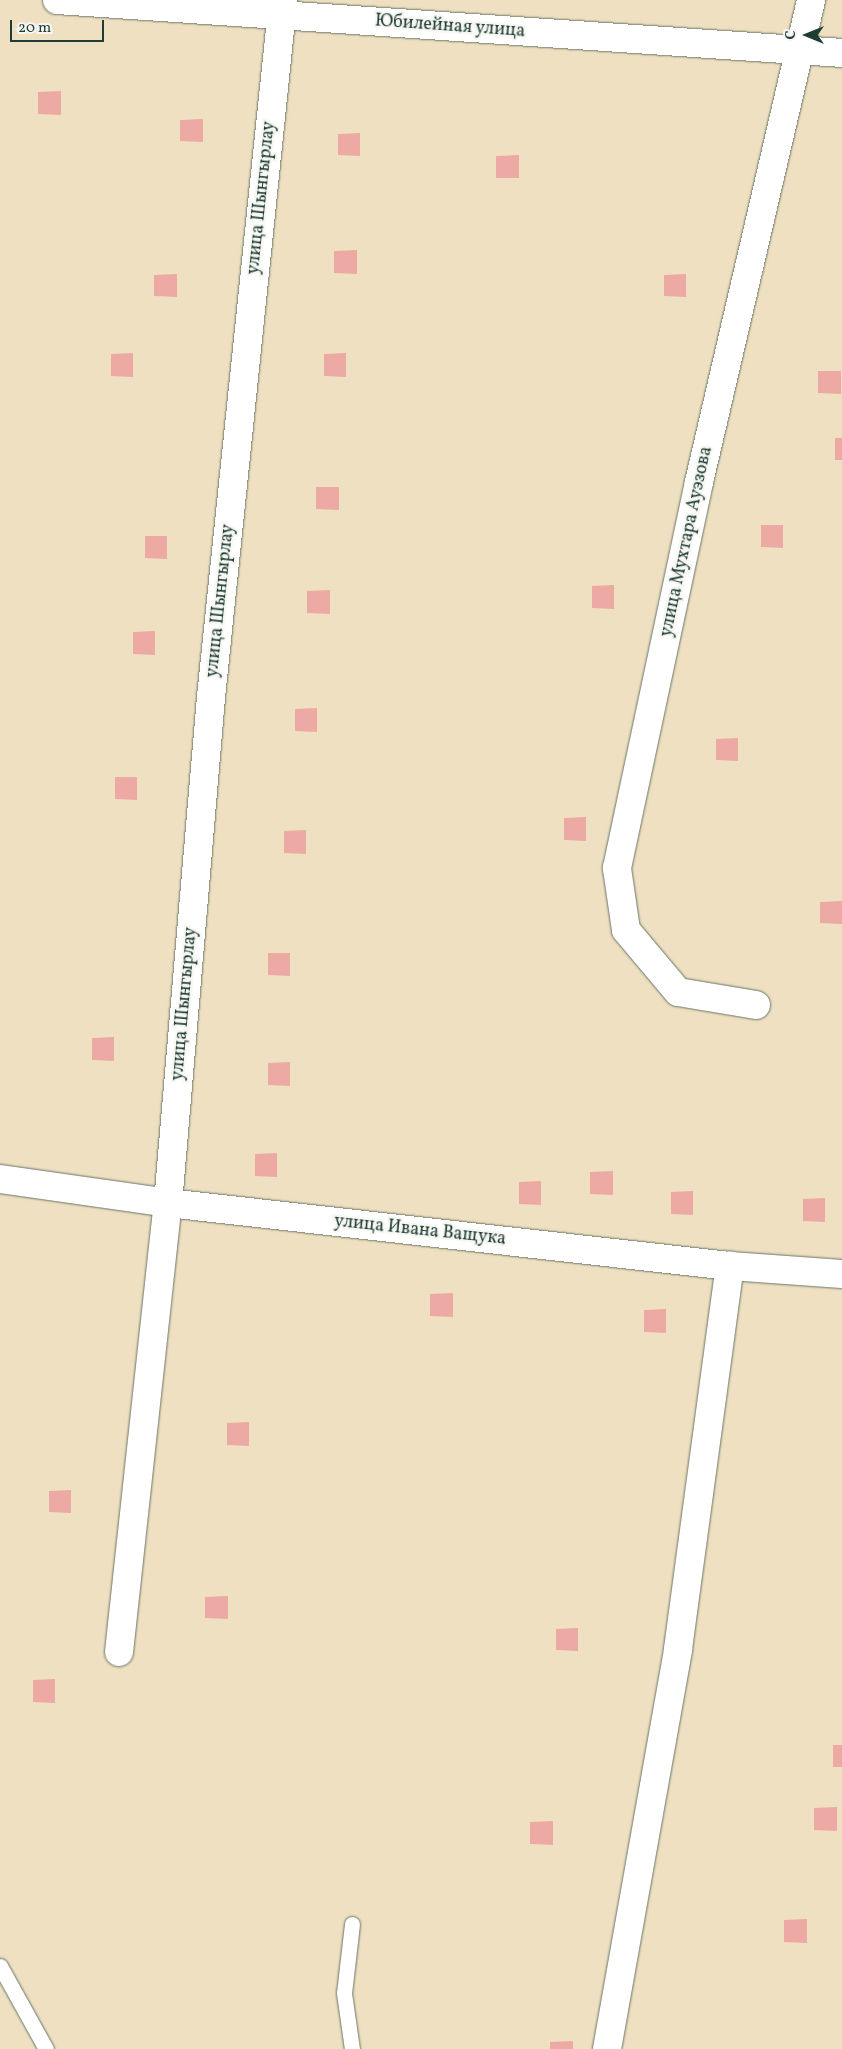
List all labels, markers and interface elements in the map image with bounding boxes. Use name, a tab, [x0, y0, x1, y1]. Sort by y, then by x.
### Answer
scale bar	[12, 10, 106, 42]
north arrow	[782, 10, 832, 60]
street label: Юбилейная улица	[374, 11, 526, 43]
text: 20 m	[18, 18, 51, 39]
text: С	[782, 31, 801, 40]
street label: улица Шынгырлау	[243, 120, 281, 276]
street label: улица Мухтара Ауэзова	[656, 445, 718, 639]
street label: улица Шынгырлау	[202, 523, 240, 679]
street label: улица Шынгырлау	[168, 926, 202, 1082]
street label: улица Ивана Ващука	[333, 1211, 507, 1251]

